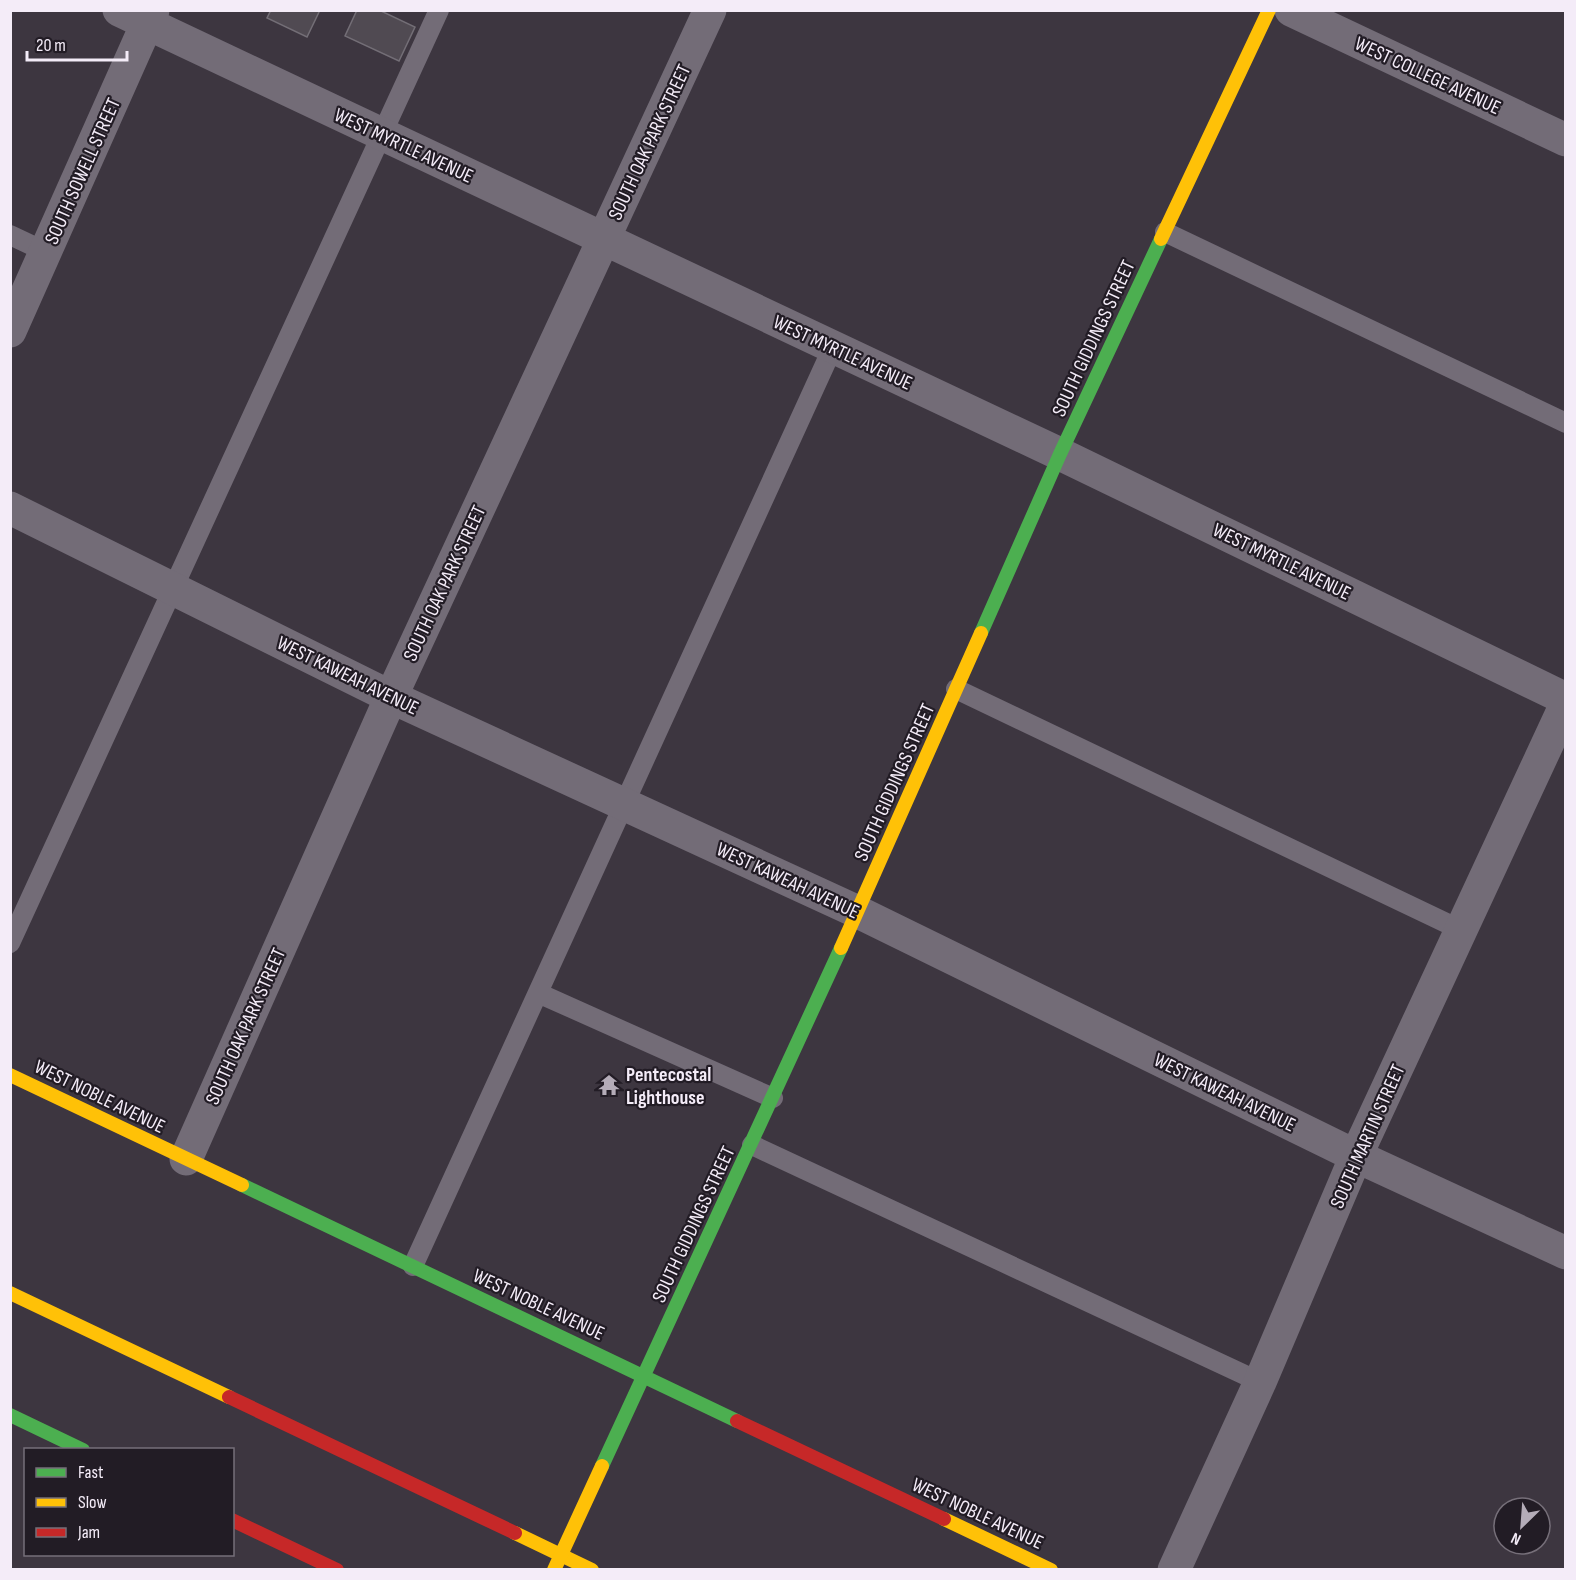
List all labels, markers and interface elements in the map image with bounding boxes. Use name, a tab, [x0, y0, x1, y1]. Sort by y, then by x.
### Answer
scale bar	[27, 24, 128, 62]
street label: WEST COLLEGE AVENUE	[1351, 32, 1504, 120]
text: 20 m	[36, 35, 66, 56]
street label: SOUTH OAK PARK STREET	[603, 61, 696, 224]
street label: SOUTH SOWELL STREET	[40, 95, 126, 248]
street label: WEST MYRTLE AVENUE	[330, 103, 477, 189]
street label: SOUTH GIDDINGS STREET	[1047, 256, 1141, 420]
street label: WEST MYRTLE AVENUE	[769, 310, 916, 396]
street label: SOUTH OAK PARK STREET	[398, 502, 491, 665]
street label: WEST MYRTLE AVENUE	[1209, 518, 1355, 606]
street label: WEST KAWEAH AVENUE	[273, 631, 422, 721]
street label: SOUTH GIDDINGS STREET	[849, 700, 940, 865]
street label: WEST KAWEAH AVENUE	[712, 837, 863, 924]
street label: SOUTH OAK PARK STREET	[201, 944, 291, 1108]
street label: WEST KAWEAH AVENUE	[1150, 1048, 1299, 1138]
street label: WEST NOBLE AVENUE	[30, 1055, 169, 1139]
street label: SOUTH MARTIN STREET	[1325, 1061, 1410, 1212]
place label: Pentecostal Lighthouse	[626, 1063, 711, 1110]
temple icon: Pentecostal Lighthouse	[597, 1073, 621, 1097]
street label: SOUTH GIDDINGS STREET	[647, 1142, 741, 1306]
street label: WEST NOBLE AVENUE	[469, 1264, 608, 1346]
legend	[24, 1448, 234, 1556]
text: Fast	[78, 1462, 104, 1483]
street label: WEST NOBLE AVENUE	[908, 1473, 1047, 1555]
text: Slow	[78, 1492, 107, 1513]
north arrow	[1492, 1496, 1552, 1556]
text: Jam	[77, 1522, 100, 1543]
text: N	[1508, 1528, 1524, 1549]

